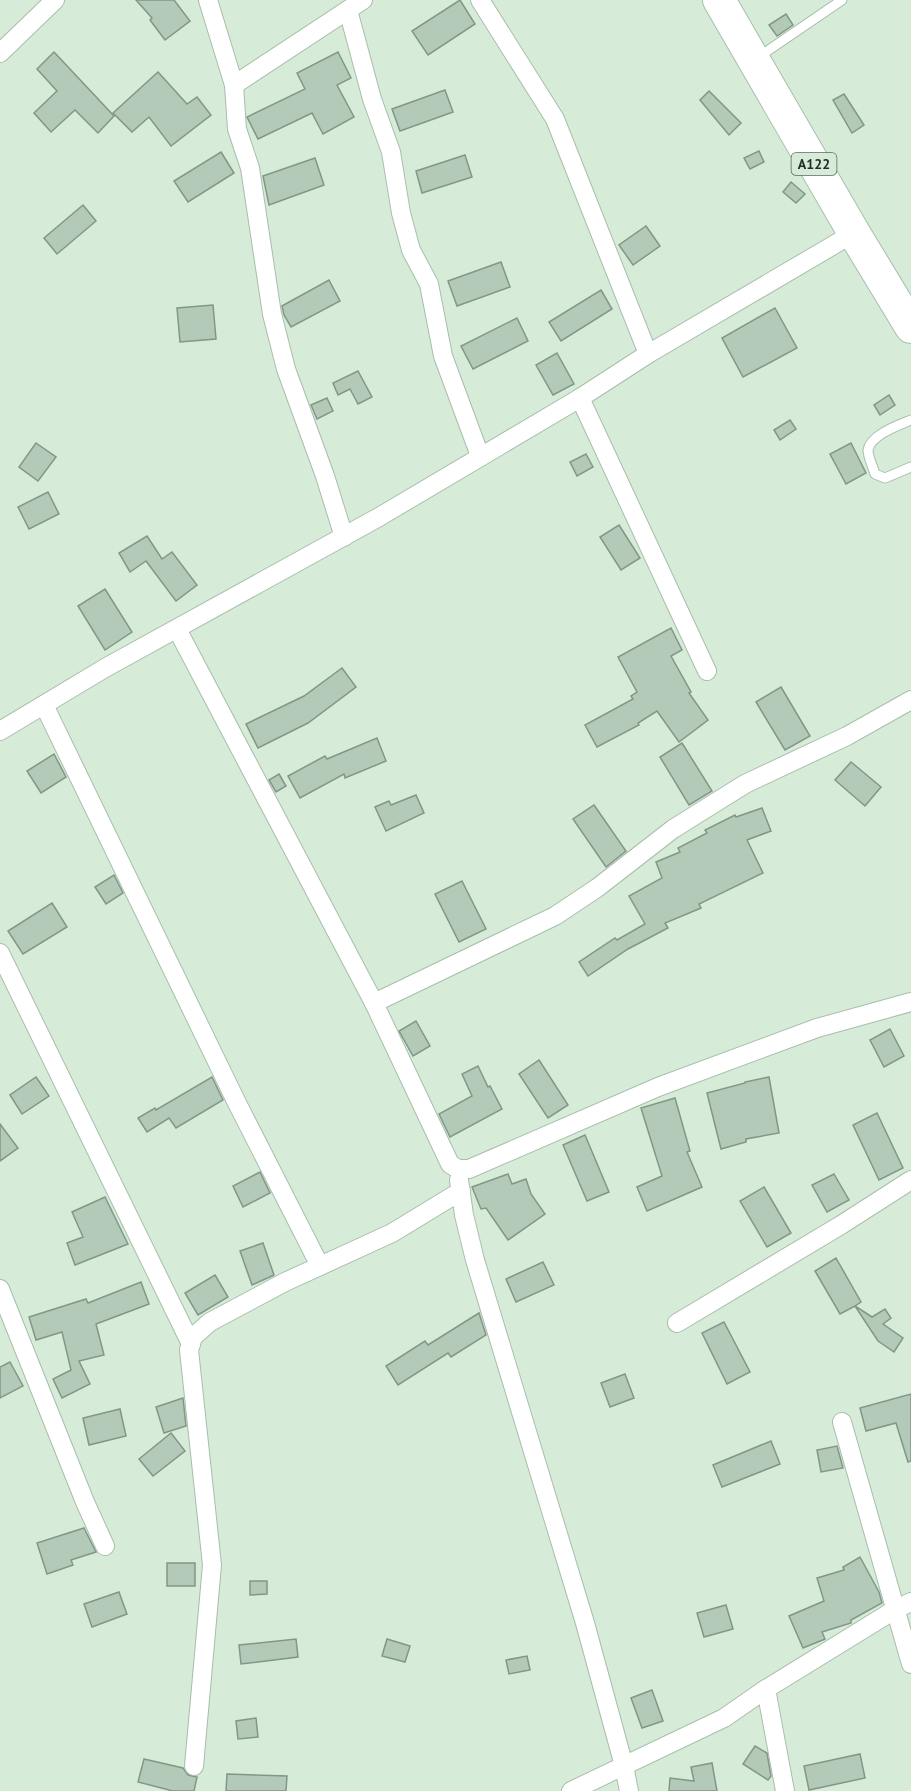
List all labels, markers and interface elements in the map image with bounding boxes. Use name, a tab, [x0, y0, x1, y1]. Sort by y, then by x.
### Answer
road number: A122	[792, 153, 836, 175]

